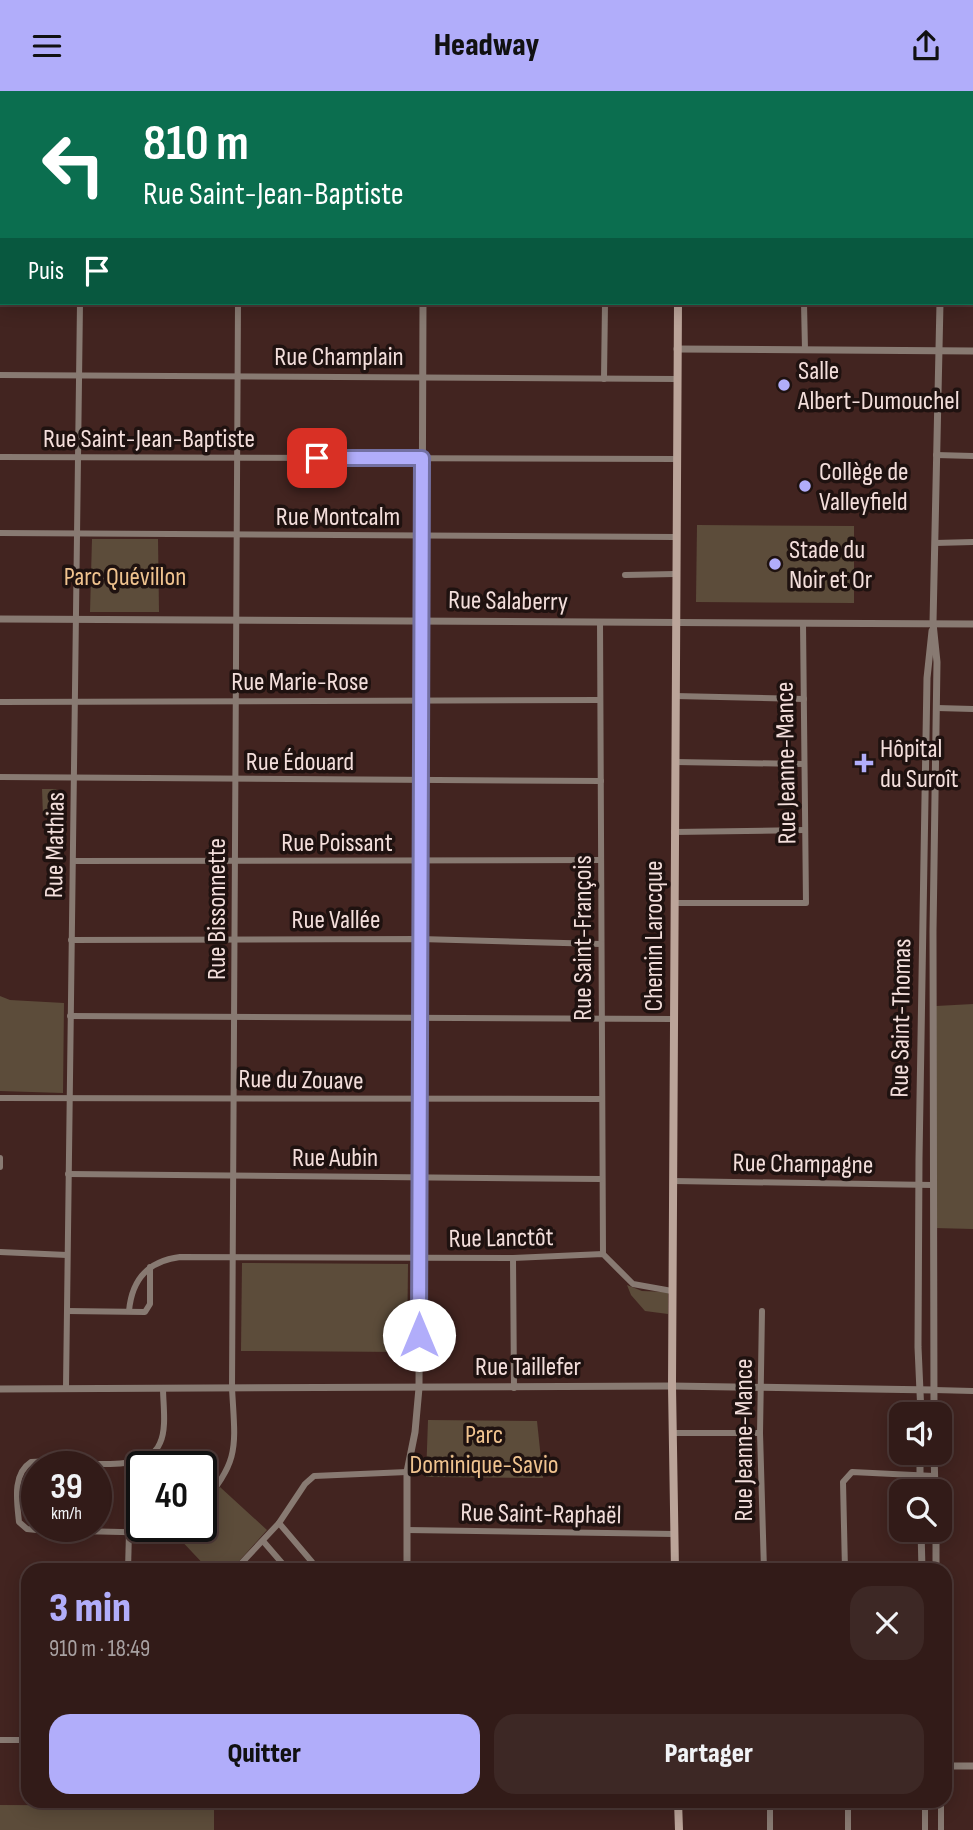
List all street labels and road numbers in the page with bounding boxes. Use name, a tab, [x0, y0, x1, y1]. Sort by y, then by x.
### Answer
street label: Rue Champlain	[274, 342, 404, 373]
street label: Rue Saint-Jean-Baptiste	[43, 424, 255, 455]
street label: Rue Montcalm	[276, 502, 400, 533]
street label: Rue Salaberry	[448, 585, 568, 618]
street label: Rue Marie-Rose	[231, 667, 369, 698]
street label: Rue Jeanne-Mance	[770, 681, 803, 845]
street label: Rue Édouard	[246, 747, 354, 778]
street label: Rue Mathias	[39, 792, 72, 898]
street label: Rue Poissant	[281, 828, 393, 859]
street label: Rue Bissonnette	[202, 838, 233, 980]
street label: Rue Saint-François	[568, 855, 599, 1021]
street label: Chemin Larocque	[639, 861, 670, 1011]
street label: Rue Vallée	[292, 905, 380, 936]
street label: Rue Saint-Thomas	[885, 938, 918, 1098]
street label: Rue du Zouave	[238, 1064, 364, 1097]
street label: Rue Aubin	[292, 1143, 378, 1174]
street label: Rue Champagne	[732, 1148, 874, 1181]
street label: Rue Lanctôt	[448, 1222, 554, 1255]
street label: Rue Taillefer	[475, 1352, 582, 1383]
street label: Rue Jeanne-Mance	[729, 1359, 760, 1521]
street label: Rue Saint-Raphaël	[460, 1498, 622, 1531]

